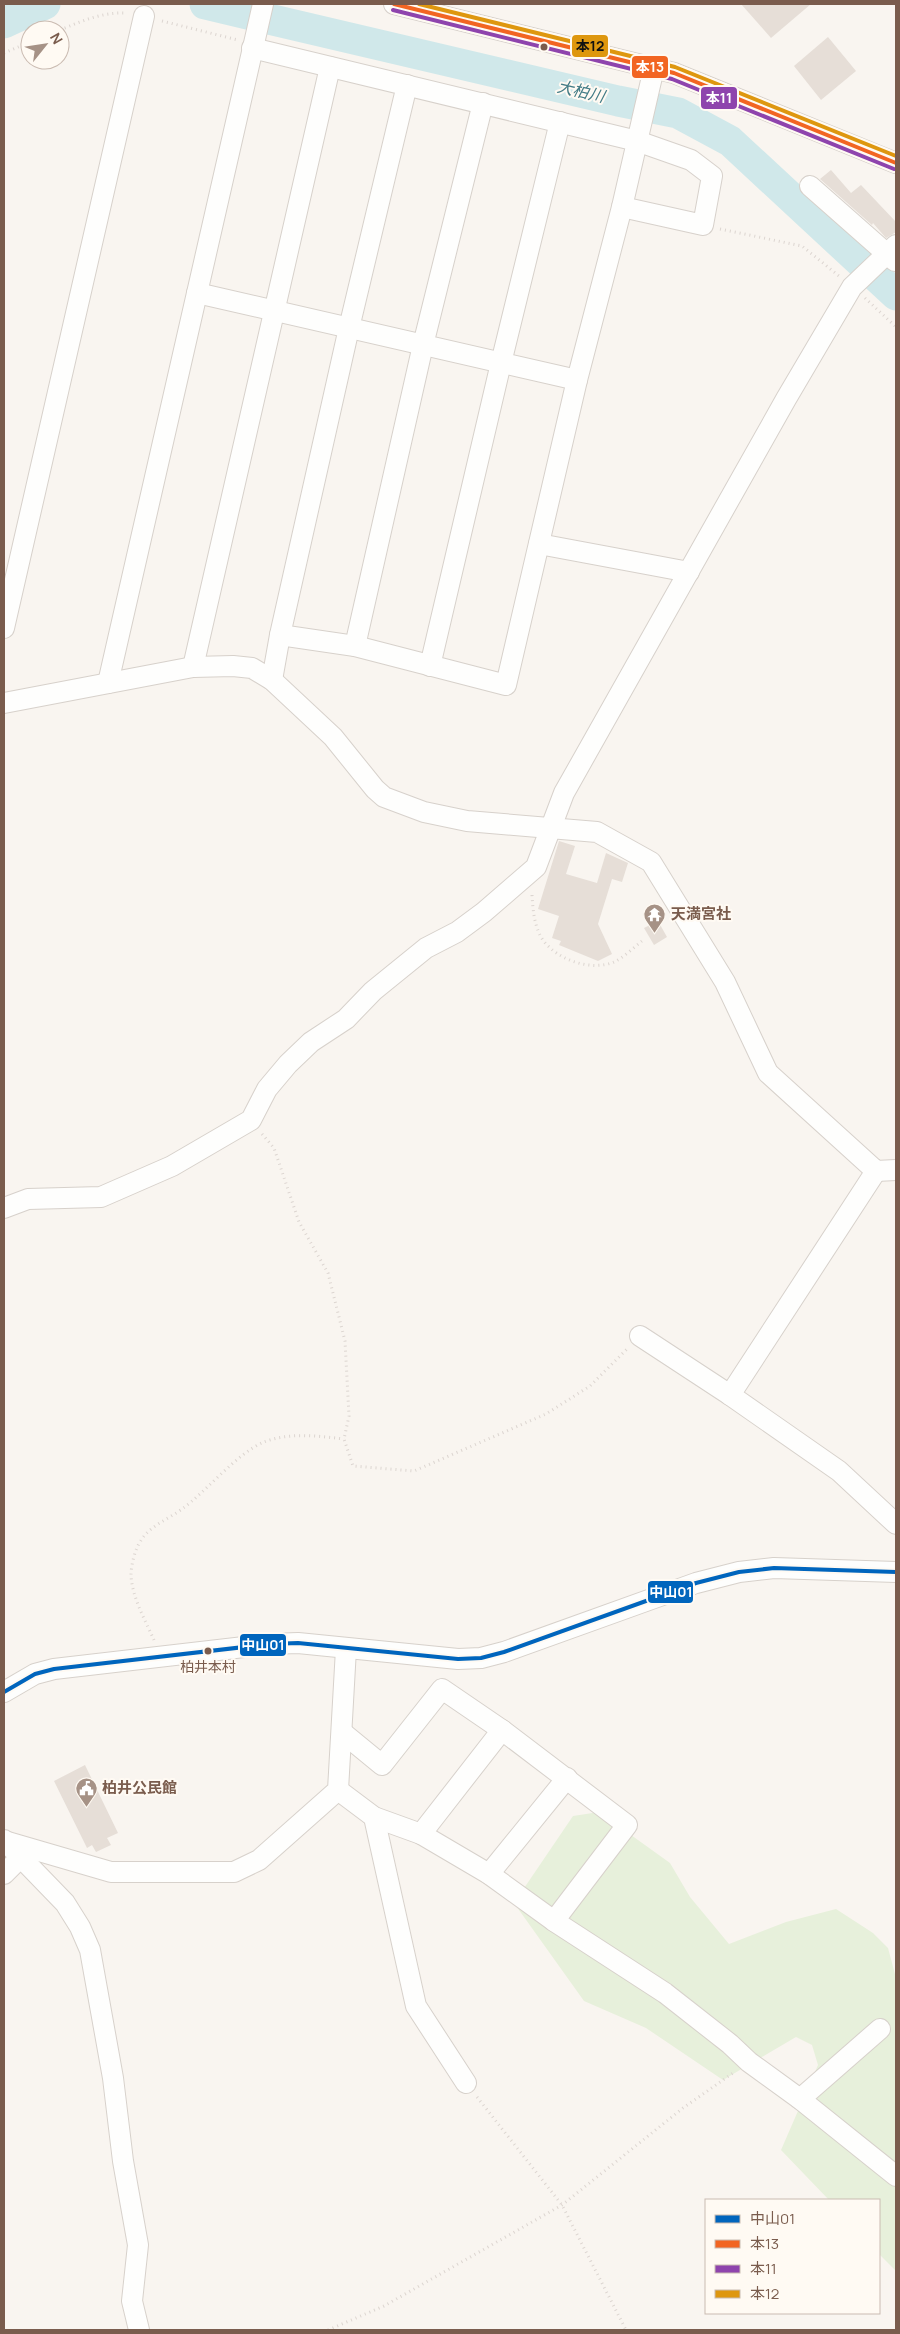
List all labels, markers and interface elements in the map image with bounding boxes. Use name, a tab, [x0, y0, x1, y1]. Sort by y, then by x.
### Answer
north arrow	[20, 20, 70, 70]
text: N	[46, 29, 67, 47]
line badge: 本12	[571, 34, 609, 58]
text: 本12	[576, 36, 604, 55]
unlabelled marker	[539, 42, 549, 52]
line badge: 本13	[631, 55, 669, 79]
text: 本13	[636, 57, 664, 76]
water label: 大柏川	[555, 75, 609, 108]
line badge: 本11	[700, 86, 738, 110]
text: 本11	[706, 88, 732, 107]
temple icon: 天満宮社	[643, 902, 667, 933]
place label: 天満宮社	[671, 903, 731, 924]
line badge: 中山01	[647, 1580, 694, 1604]
text: 中山01	[649, 1582, 693, 1601]
line badge: 中山01	[239, 1633, 287, 1657]
text: 中山01	[241, 1635, 285, 1654]
marker: 柏井本村	[203, 1646, 213, 1656]
place label: 柏井本村	[180, 1657, 236, 1676]
public building icon: 柏井公民館	[74, 1776, 98, 1807]
place label: 柏井公民館	[102, 1777, 177, 1798]
legend	[705, 2199, 880, 2314]
text: 中山01	[750, 2208, 795, 2229]
text: 本13	[750, 2233, 779, 2254]
text: 本11	[750, 2258, 777, 2279]
text: 本12	[750, 2283, 779, 2304]

